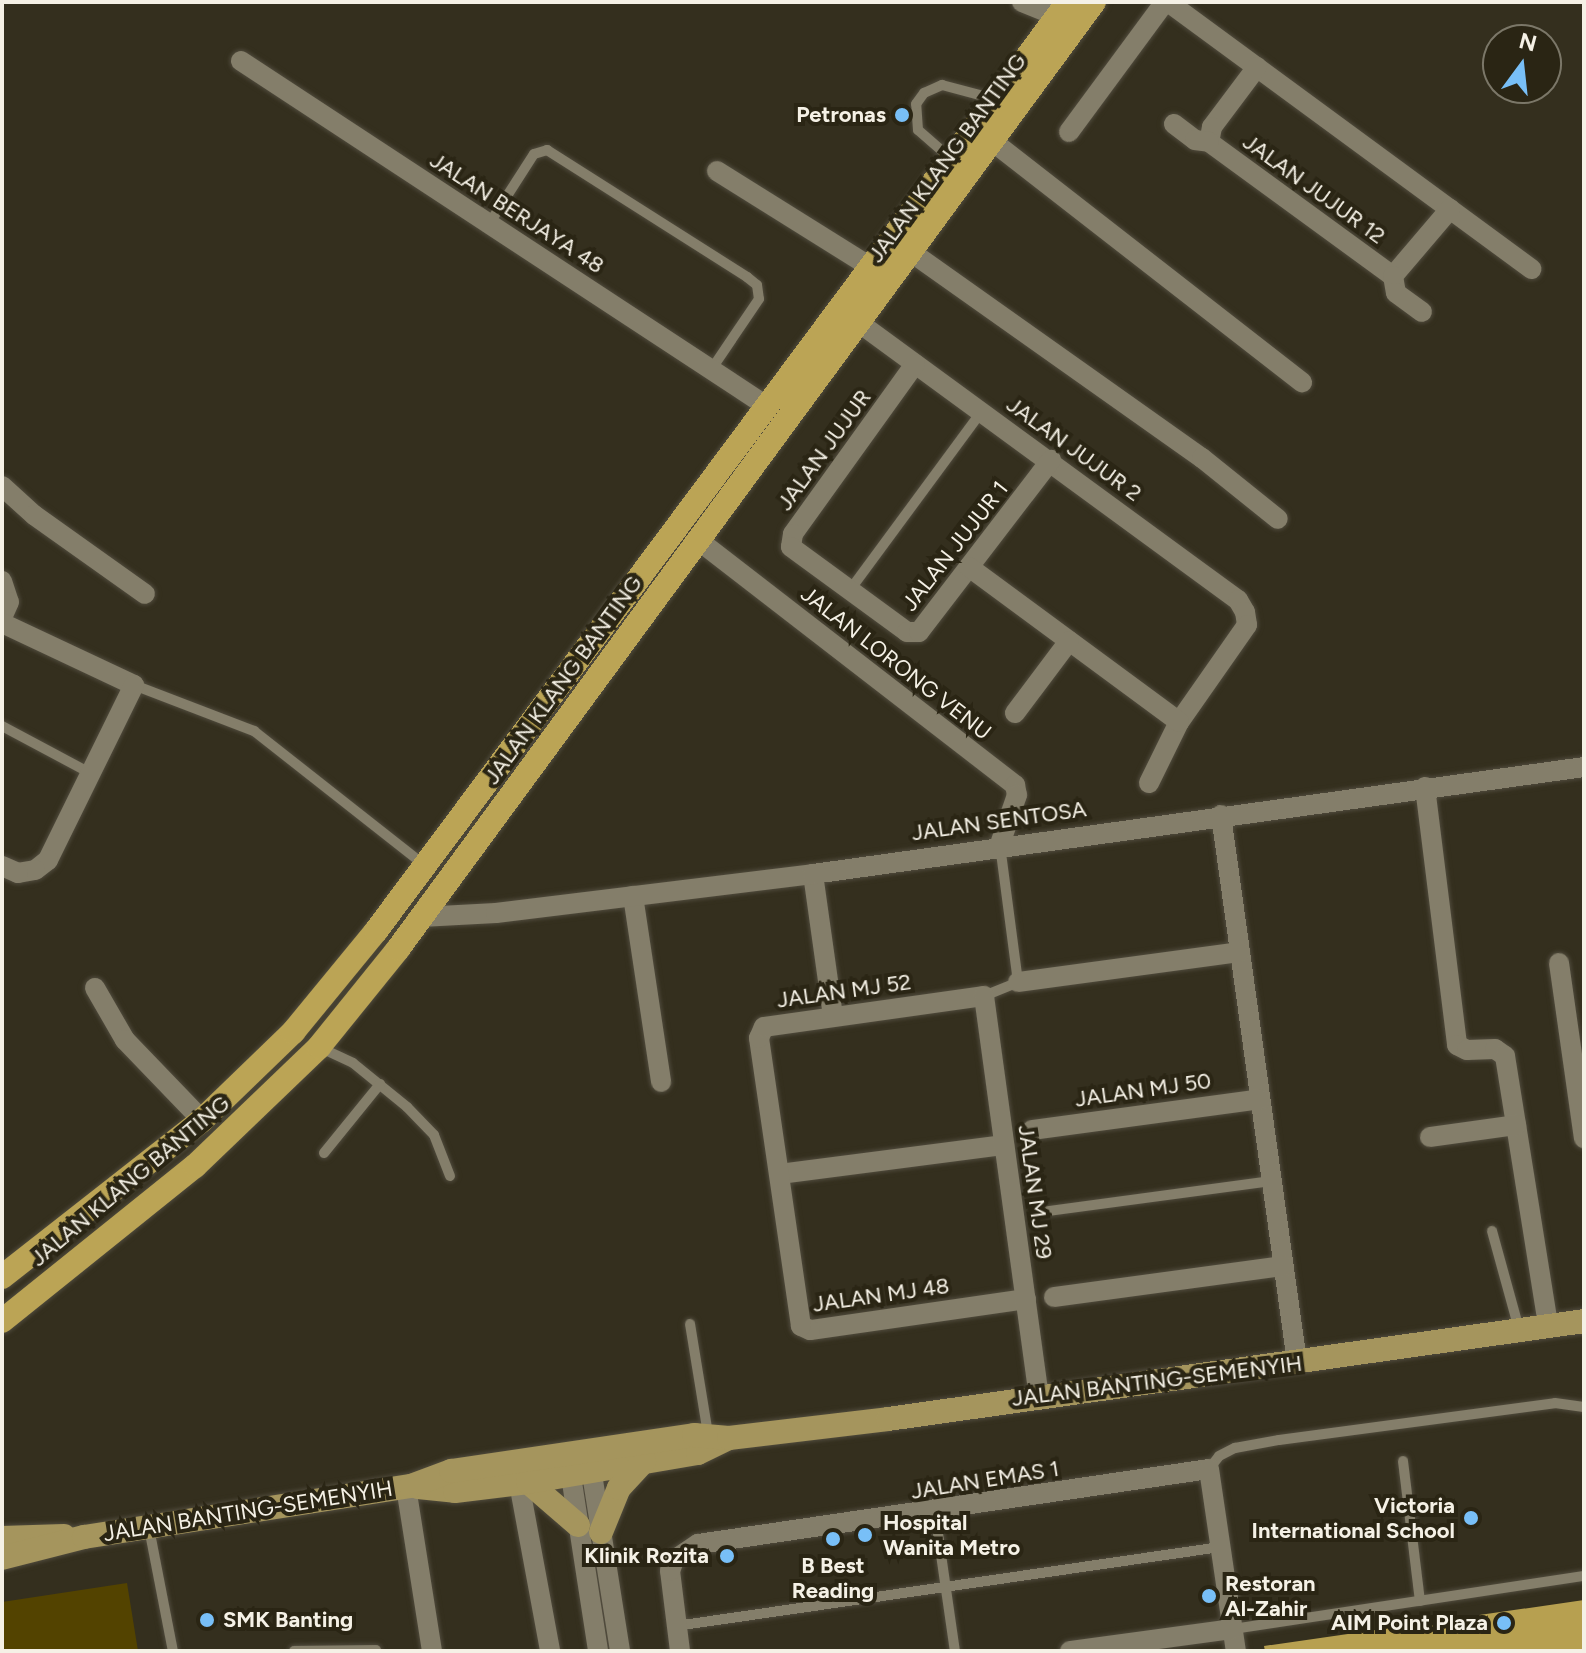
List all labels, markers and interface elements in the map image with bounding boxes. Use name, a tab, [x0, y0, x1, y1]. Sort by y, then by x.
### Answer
north arrow	[1482, 24, 1562, 104]
text: N	[1516, 27, 1540, 58]
street label: JALAN KLANG BANTING	[863, 49, 1031, 267]
place label: Petronas	[796, 102, 886, 128]
marker: Petronas	[893, 106, 911, 124]
street label: JALAN JUJUR 12	[1238, 129, 1390, 249]
street label: JALAN BERJAYA 48	[425, 147, 609, 279]
street label: JALAN JUJUR	[771, 385, 877, 515]
street label: JALAN JUJUR 2	[1001, 391, 1147, 507]
street label: JALAN JUJUR 1	[896, 476, 1014, 616]
street label: JALAN KLANG BANTING	[479, 571, 647, 789]
street label: JALAN LORONG VENU	[796, 581, 996, 745]
street label: JALAN SENTOSA	[910, 796, 1088, 846]
street label: JALAN MJ 52	[775, 969, 913, 1013]
street label: JALAN MJ 50	[1073, 1067, 1213, 1113]
street label: JALAN KLANG BANTING	[25, 1090, 235, 1272]
street label: JALAN MJ 29	[1013, 1123, 1057, 1261]
street label: JALAN MJ 48	[811, 1272, 951, 1318]
street label: JALAN BANTING-SEMENYIH	[1010, 1350, 1304, 1412]
street label: JALAN EMAS 1	[909, 1455, 1061, 1505]
street label: JALAN BANTING-SEMENYIH	[102, 1475, 394, 1547]
place label: Victoria International School	[1252, 1492, 1455, 1544]
place label: Hospital Wanita Metro	[883, 1509, 1020, 1560]
marker: Victoria International School	[1462, 1509, 1480, 1527]
marker: Hospital Wanita Metro	[854, 1524, 876, 1546]
marker: B Best Reading	[824, 1530, 842, 1548]
place label: Klinik Rozita	[584, 1543, 709, 1569]
marker: Klinik Rozita	[716, 1545, 738, 1567]
place label: B Best Reading	[792, 1552, 874, 1604]
place label: Restoran Al-Zahir	[1225, 1570, 1316, 1622]
marker: Restoran Al-Zahir	[1200, 1587, 1218, 1605]
place label: SMK Banting	[223, 1607, 353, 1633]
place label: AIM Point Plaza	[1331, 1610, 1488, 1636]
marker: SMK Banting	[198, 1611, 216, 1629]
marker: AIM Point Plaza	[1495, 1614, 1513, 1632]

